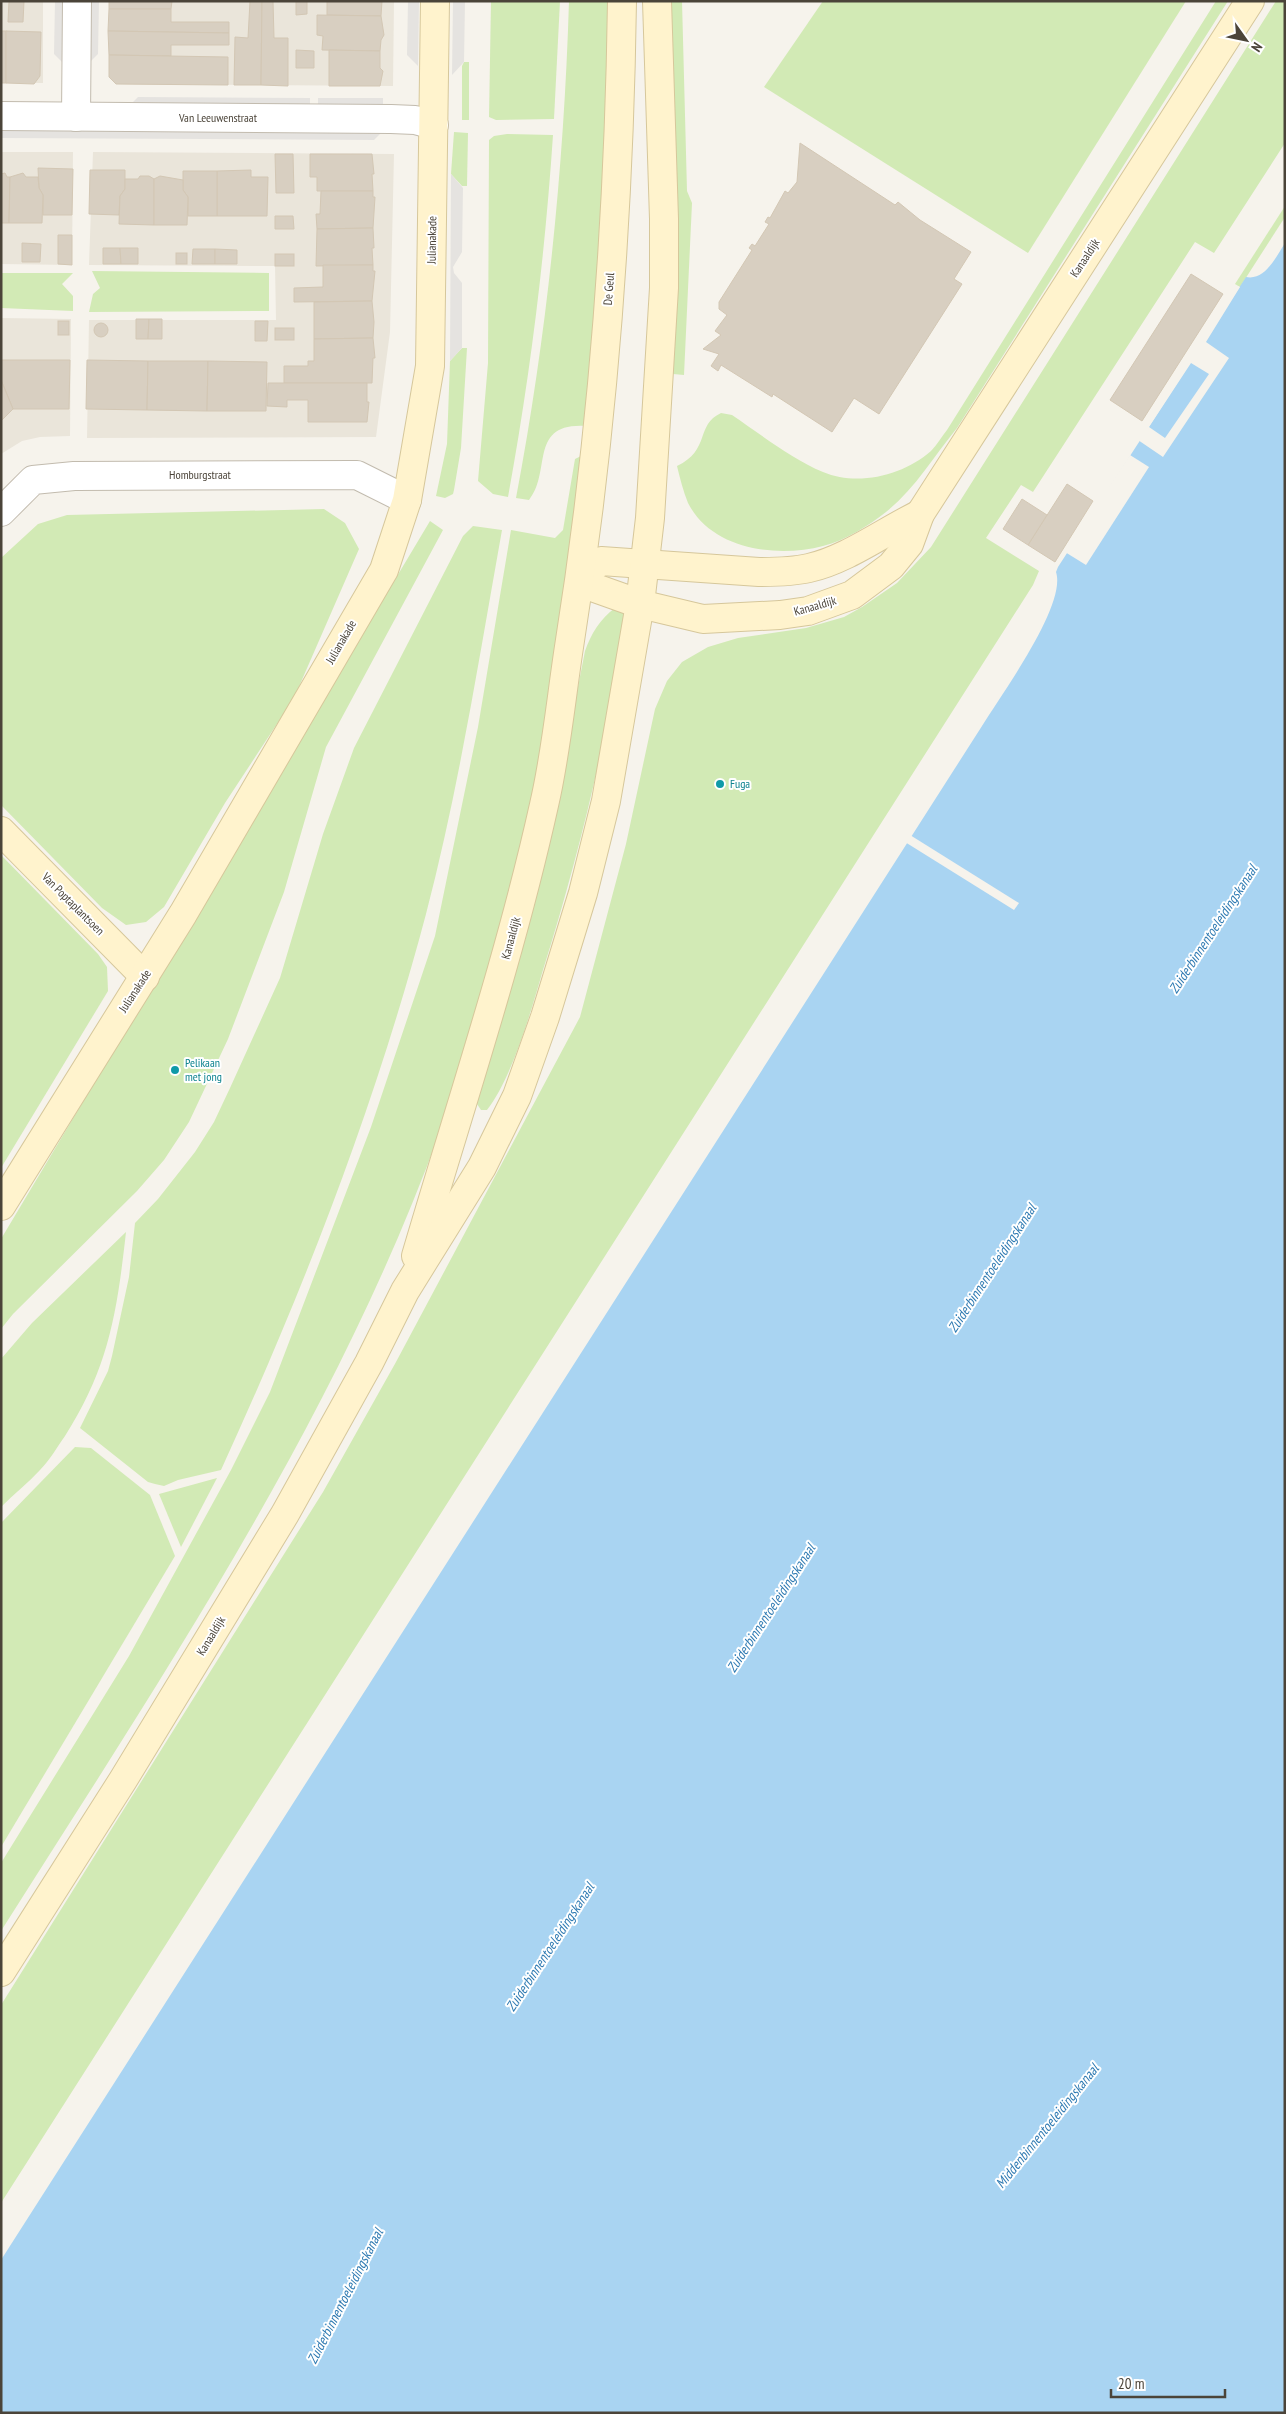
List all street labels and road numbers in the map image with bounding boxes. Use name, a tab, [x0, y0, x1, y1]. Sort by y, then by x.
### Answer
street label: Van Leeuwenstraat	[178, 110, 258, 125]
street label: Julianakade	[424, 216, 439, 265]
street label: Kanaaldijk	[1067, 235, 1103, 280]
street label: De Geul	[600, 272, 617, 306]
street label: Homburgstraat	[169, 467, 232, 482]
street label: Kanaaldijk	[792, 592, 838, 619]
street label: Julianakade	[322, 617, 359, 667]
street label: Van Poptaplantsoen	[38, 869, 108, 938]
street label: Kanaaldijk	[498, 915, 523, 961]
street label: Julianakade	[115, 966, 154, 1016]
street label: Kanaaldijk	[193, 1613, 228, 1658]

